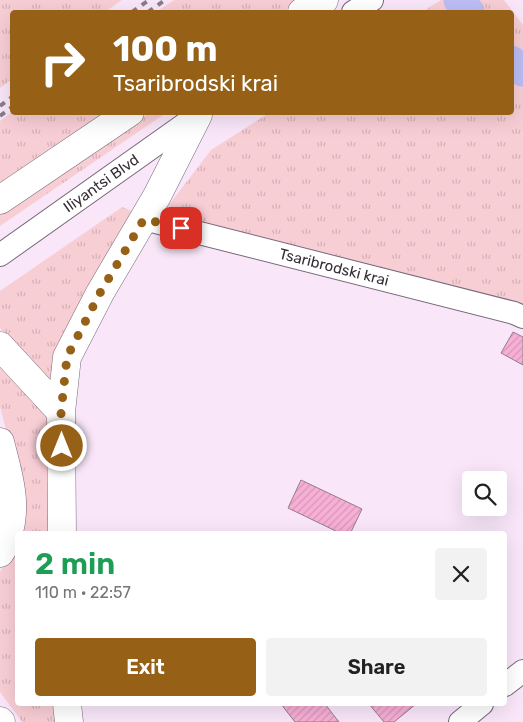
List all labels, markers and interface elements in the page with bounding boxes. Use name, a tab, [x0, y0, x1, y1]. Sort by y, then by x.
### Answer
text: 100 m	[113, 28, 218, 70]
icon: right	[30, 30, 95, 95]
text: Tsaribrodski krai	[113, 70, 278, 97]
street label: Iliyantsi Blvd	[60, 150, 142, 216]
pin	[160, 207, 202, 249]
icon: arrive	[167, 214, 195, 242]
street label: Tsaribrodski krai	[277, 245, 391, 290]
position arrow	[35, 419, 87, 471]
map controls	[462, 471, 507, 516]
button: search	[462, 471, 507, 516]
text: 2 min	[35, 546, 115, 582]
button: close	[435, 548, 487, 600]
text: 110 m · 22:57	[35, 583, 131, 602]
button: Exit	[35, 638, 256, 696]
button: Share	[266, 638, 487, 696]

